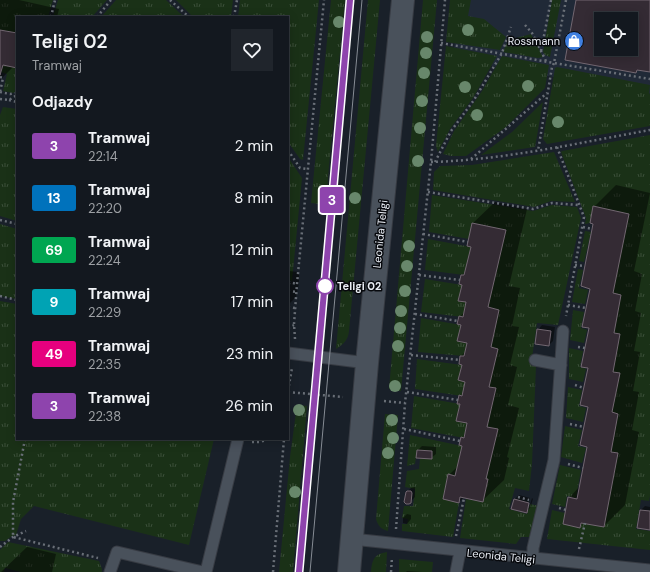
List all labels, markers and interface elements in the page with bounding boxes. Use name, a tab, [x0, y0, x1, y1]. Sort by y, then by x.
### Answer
map controls	[594, 12, 638, 56]
button: locate	[594, 12, 638, 56]
text: Teligi 02	[32, 29, 107, 54]
button: heart	[231, 29, 273, 71]
shop icon: Rossmann	[563, 30, 585, 52]
place label: Rossmann	[508, 34, 560, 48]
text: Tramwaj	[32, 57, 82, 74]
text: Odjazdy	[32, 92, 93, 112]
text: Tramwaj	[88, 128, 150, 148]
text: 2 min	[235, 136, 273, 156]
text: 3	[50, 137, 58, 155]
text: 22:14	[88, 148, 118, 165]
text: Tramwaj	[88, 180, 150, 200]
line badge: 3	[319, 187, 345, 213]
text: 8 min	[234, 188, 273, 208]
text: 13	[47, 189, 61, 207]
text: 3	[328, 191, 336, 209]
street label: Leonida Teligi	[369, 199, 391, 269]
text: 22:20	[88, 200, 122, 217]
text: Tramwaj	[88, 232, 150, 252]
text: 12 min	[230, 240, 273, 260]
text: 69	[45, 241, 63, 259]
text: 22:24	[88, 252, 121, 269]
marker: Teligi 02	[316, 277, 334, 295]
place label: Teligi 02	[337, 279, 381, 293]
text: Tramwaj	[88, 284, 150, 304]
text: 17 min	[231, 292, 273, 312]
text: 9	[50, 293, 58, 311]
text: 22:29	[88, 304, 121, 321]
text: Tramwaj	[88, 336, 150, 356]
text: 23 min	[226, 344, 273, 364]
text: 49	[45, 345, 63, 363]
text: 22:35	[88, 356, 121, 373]
text: Tramwaj	[88, 388, 150, 408]
text: 26 min	[225, 396, 273, 416]
text: 3	[50, 397, 58, 415]
text: 22:38	[88, 408, 121, 425]
street label: Leonida Teligi	[466, 545, 536, 567]

